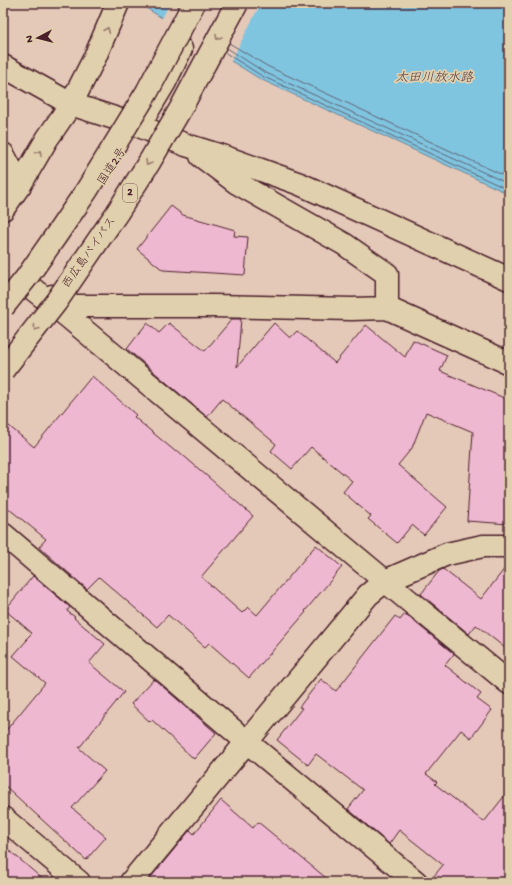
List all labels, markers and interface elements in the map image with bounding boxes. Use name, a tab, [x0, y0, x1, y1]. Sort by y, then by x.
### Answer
north arrow	[18, 18, 58, 58]
one-way arrow	[102, 27, 110, 34]
one-way arrow	[216, 33, 223, 41]
text: N	[24, 35, 36, 43]
water label: 太田川放水路	[395, 70, 474, 86]
street label: 国道2号	[95, 145, 130, 188]
one-way arrow	[35, 150, 42, 157]
one-way arrow	[146, 159, 153, 166]
road number: 2	[123, 184, 137, 202]
street label: 西広島バイパス	[59, 214, 120, 291]
one-way arrow	[33, 324, 40, 331]

